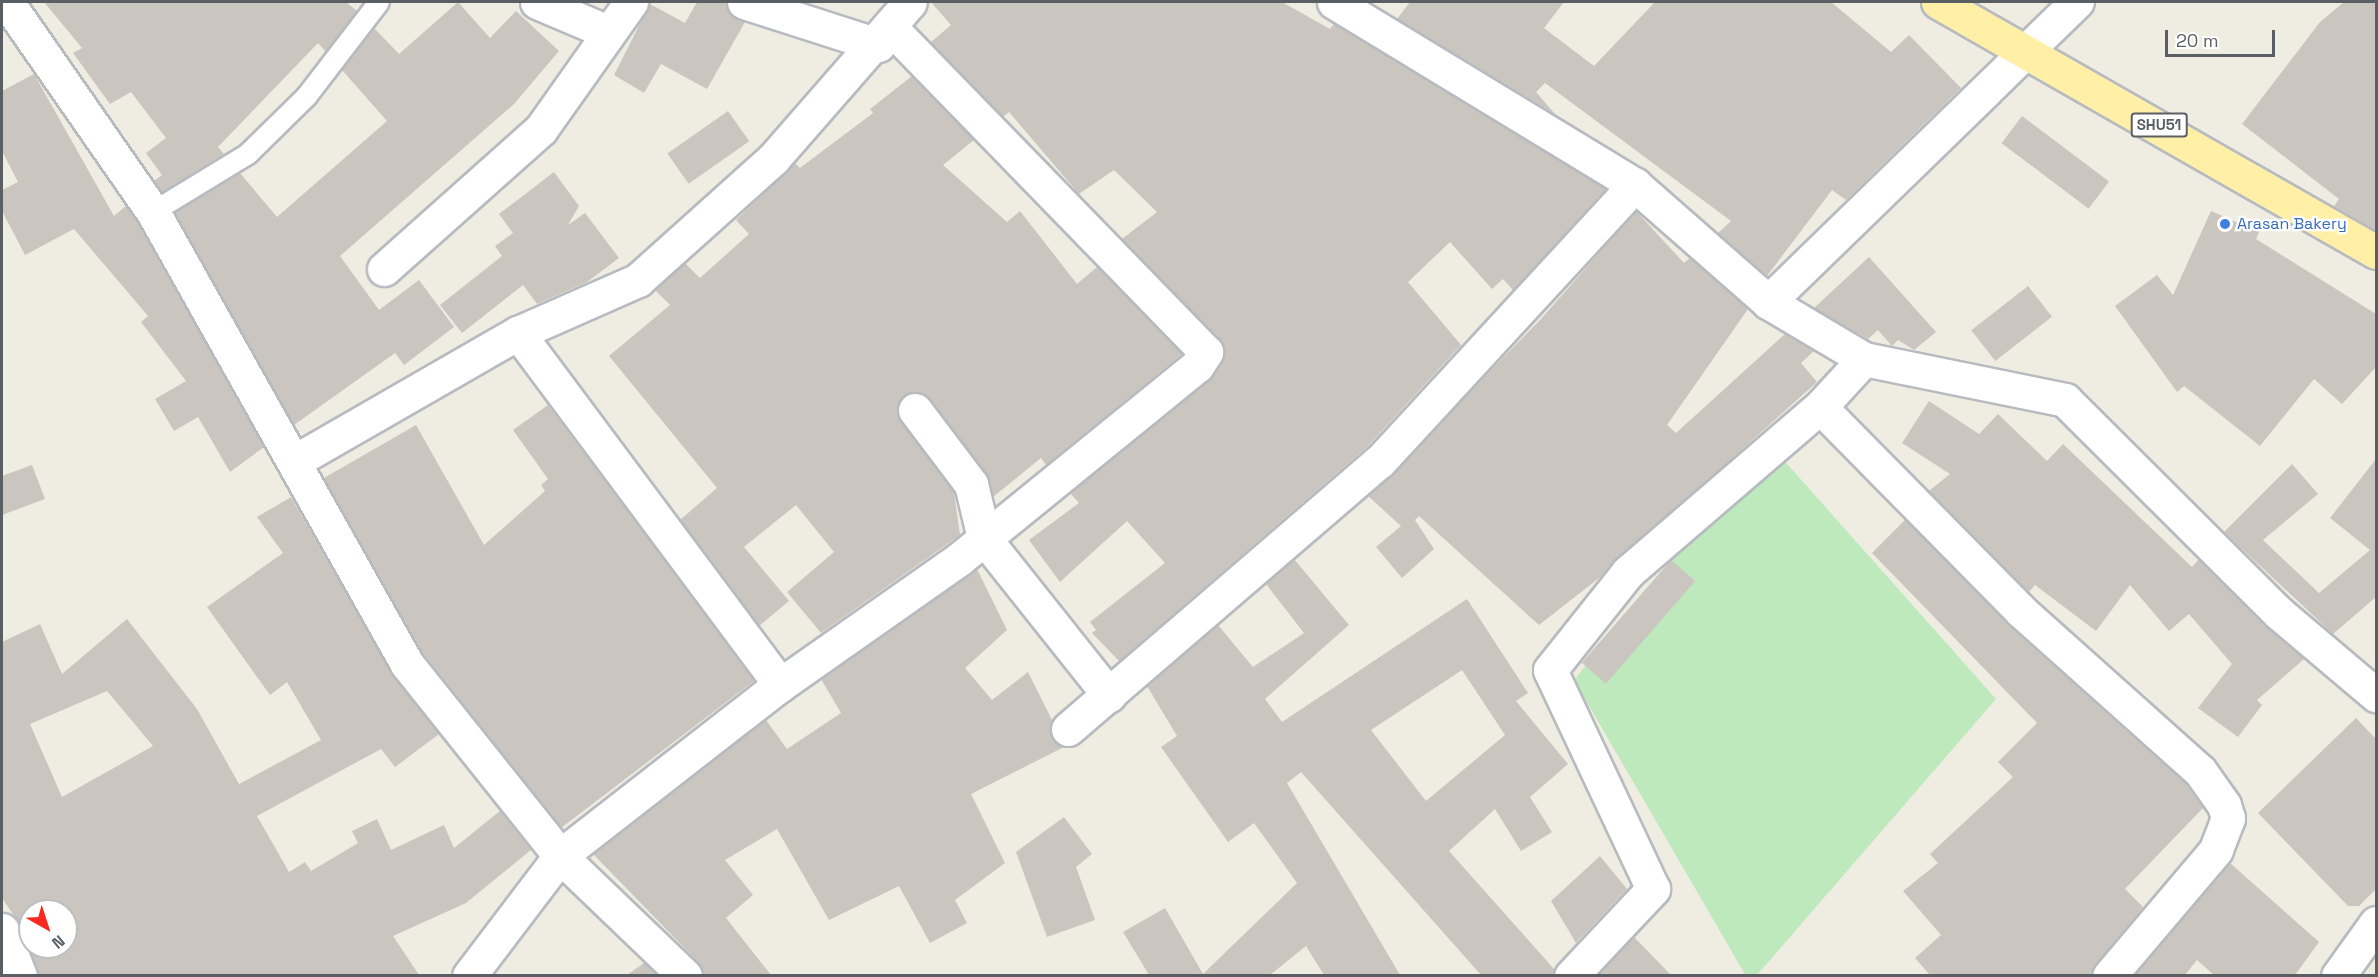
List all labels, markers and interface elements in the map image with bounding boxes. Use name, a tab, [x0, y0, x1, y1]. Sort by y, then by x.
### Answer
scale bar	[2168, 18, 2278, 56]
text: 20 m	[2176, 29, 2219, 52]
road number: SHU51	[2130, 113, 2188, 137]
place label: Arasan Bakery	[2237, 214, 2347, 234]
marker: Arasan Bakery	[2218, 217, 2232, 231]
north arrow	[18, 899, 78, 959]
text: N	[48, 930, 69, 953]

